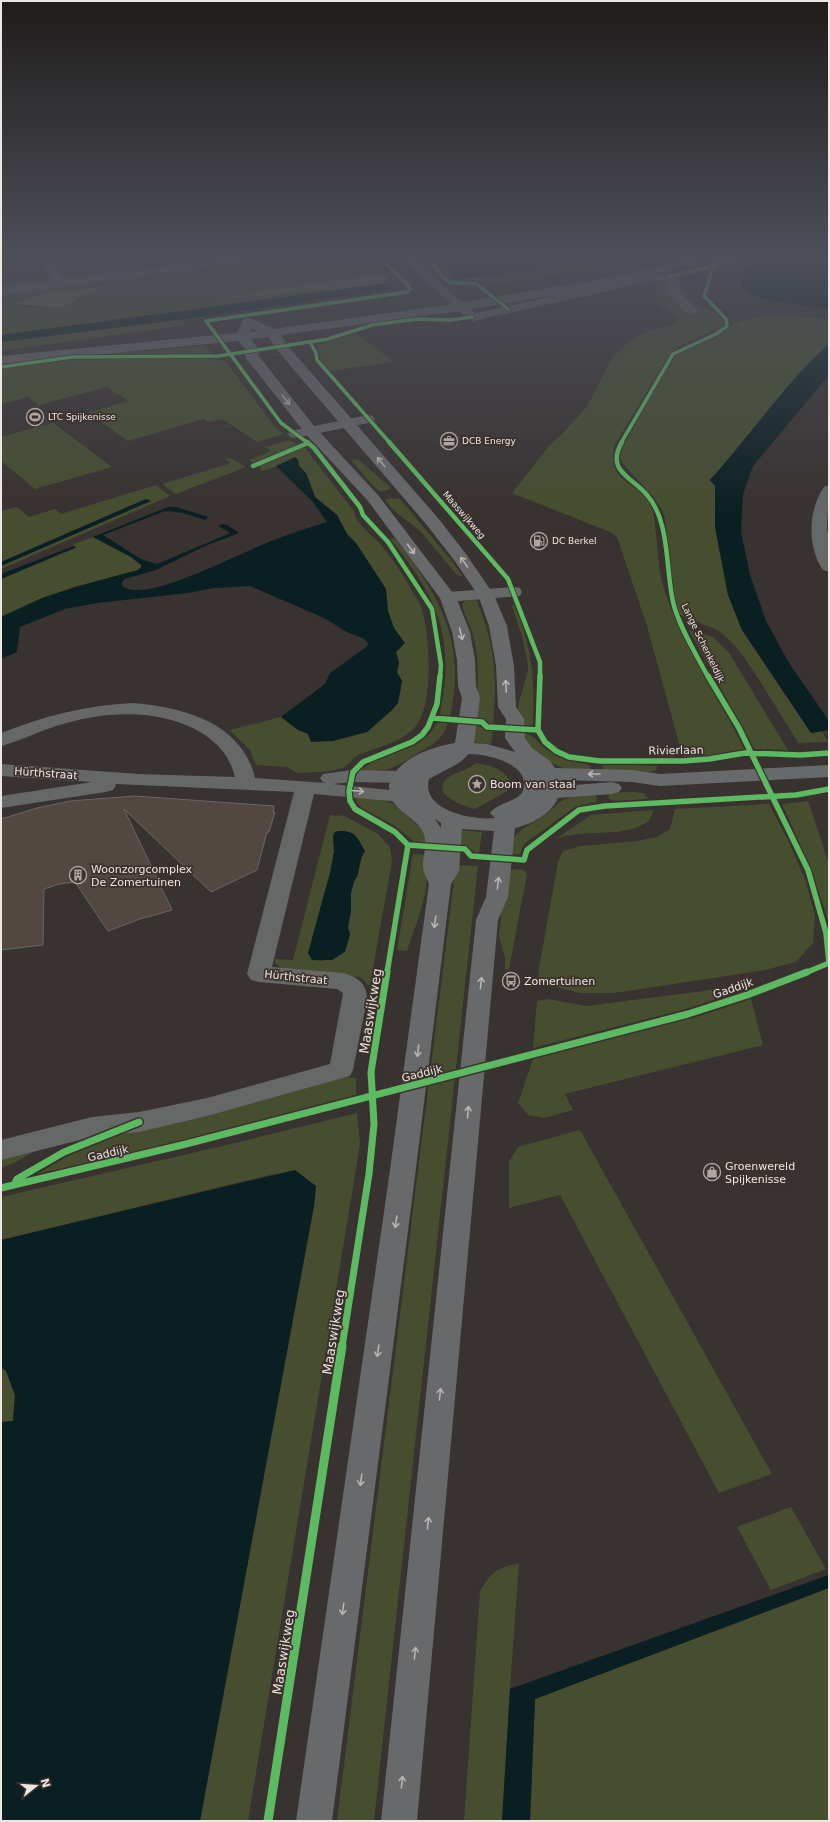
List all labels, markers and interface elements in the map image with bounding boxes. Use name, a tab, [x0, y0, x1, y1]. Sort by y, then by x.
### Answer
one-way arrow	[282, 395, 291, 406]
sports icon: LTC Spijkenisse	[25, 407, 45, 427]
place label: LTC Spijkenisse	[48, 412, 116, 422]
office icon: DCB Energy	[439, 431, 459, 451]
place label: DCB Energy	[462, 436, 516, 446]
one-way arrow	[377, 457, 386, 468]
street label: Maaswijkweg	[441, 489, 487, 541]
fuel station icon: DC Berkel	[529, 531, 549, 551]
place label: DC Berkel	[552, 536, 596, 546]
one-way arrow	[407, 543, 415, 554]
one-way arrow	[460, 557, 468, 568]
street label: Lange Schenkeldijk	[679, 602, 727, 685]
one-way arrow	[458, 627, 465, 640]
one-way arrow	[503, 680, 510, 693]
street label: Rivierlaan	[648, 744, 704, 757]
street label: Hürthstraat	[14, 765, 79, 782]
one-way arrow	[588, 771, 601, 778]
place icon: Boom van staal	[467, 774, 487, 794]
place label: Boom van staal	[490, 778, 576, 791]
one-way arrow	[351, 788, 364, 795]
place label: Woonzorgcomplex De Zomertuinen	[91, 863, 193, 889]
building icon: Woonzorgcomplex De Zomertuinen	[68, 865, 88, 885]
one-way arrow	[495, 877, 502, 890]
one-way arrow	[431, 915, 439, 928]
street label: Maaswijkweg	[356, 967, 385, 1055]
street label: Hürthstraat	[264, 968, 329, 987]
bus stop icon: Zomertuinen	[501, 971, 521, 991]
place label: Zomertuinen	[524, 975, 595, 988]
street label: Gaddijk	[711, 975, 756, 1001]
one-way arrow	[477, 976, 485, 989]
one-way arrow	[414, 1044, 422, 1057]
street label: Gaddijk	[400, 1062, 445, 1085]
one-way arrow	[464, 1106, 471, 1119]
street label: Gaddijk	[86, 1142, 131, 1165]
place label: Groenwereld Spijkenisse	[725, 1160, 795, 1186]
shop icon: Groenwereld Spijkenisse	[702, 1162, 722, 1182]
one-way arrow	[392, 1215, 400, 1228]
street label: Maaswijkweg	[319, 1288, 348, 1376]
one-way arrow	[374, 1344, 382, 1357]
one-way arrow	[437, 1388, 444, 1401]
one-way arrow	[357, 1473, 365, 1486]
one-way arrow	[424, 1517, 431, 1530]
one-way arrow	[339, 1602, 347, 1615]
street label: Maaswijkweg	[269, 1608, 298, 1696]
one-way arrow	[411, 1647, 419, 1660]
north arrow	[16, 1766, 56, 1806]
one-way arrow	[399, 1776, 406, 1789]
text: N	[38, 1777, 53, 1790]

